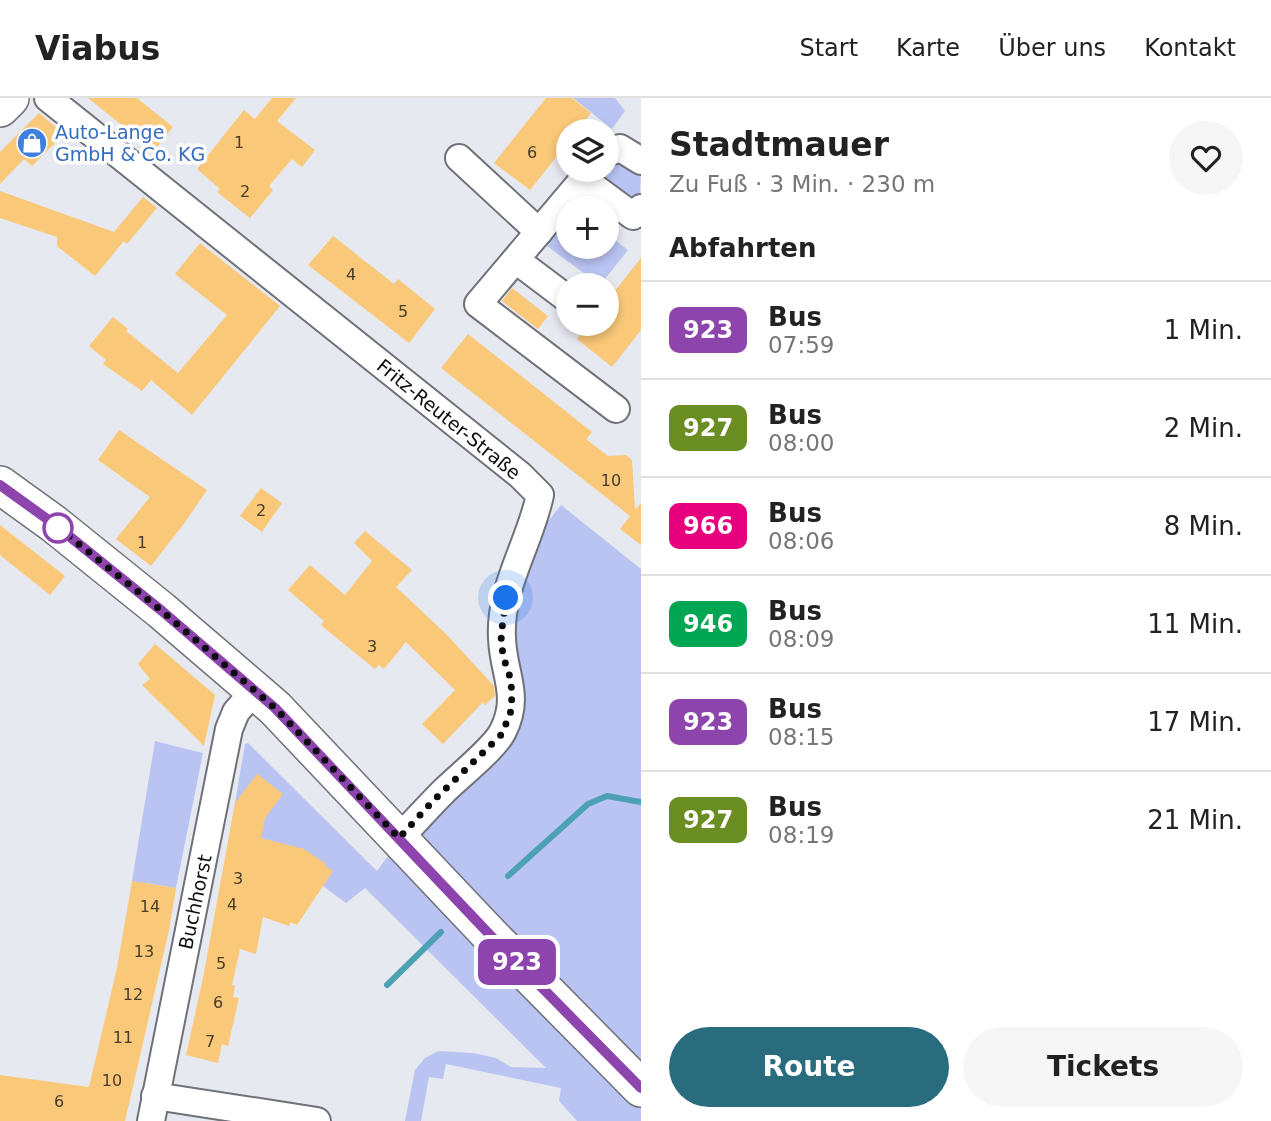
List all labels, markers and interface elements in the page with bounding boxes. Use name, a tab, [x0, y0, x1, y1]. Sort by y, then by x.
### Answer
text: Viabus	[35, 29, 160, 68]
text: Start	[799, 34, 858, 62]
text: Karte	[896, 34, 960, 62]
text: Über uns	[998, 34, 1106, 62]
text: Kontakt	[1144, 34, 1236, 62]
map controls	[556, 119, 619, 336]
button: layers	[556, 119, 619, 182]
place label: Auto-Lange GmbH & Co. KG	[55, 121, 205, 165]
button: heart	[1169, 121, 1243, 195]
text: Stadtmauer	[669, 125, 889, 164]
shop icon: Auto-Lange GmbH & Co. KG	[15, 126, 49, 160]
house number: 1	[234, 133, 244, 152]
house number: 6	[527, 143, 537, 162]
text: Zu Fuß · 3 Min. · 230 m	[669, 171, 935, 197]
house number: 2	[240, 182, 250, 201]
button: +	[556, 196, 619, 259]
text: Abfahrten	[669, 233, 817, 263]
house number: 4	[346, 265, 356, 284]
button: −	[556, 273, 619, 336]
house number: 5	[398, 302, 408, 321]
text: Bus	[768, 302, 822, 332]
text: 1 Min.	[1164, 315, 1243, 345]
text: 923	[683, 316, 733, 344]
text: 07:59	[768, 332, 834, 358]
street label: Fritz-Reuter-Straße	[373, 354, 525, 484]
text: Bus	[768, 400, 822, 430]
text: 2 Min.	[1164, 413, 1243, 443]
text: 927	[683, 414, 733, 442]
text: 08:00	[768, 430, 834, 456]
house number: 10	[601, 471, 621, 490]
text: Bus	[768, 498, 822, 528]
house number: 2	[256, 501, 266, 520]
text: 8 Min.	[1164, 511, 1243, 541]
text: 966	[683, 512, 733, 540]
unlabelled marker	[43, 513, 73, 543]
text: 08:06	[768, 528, 834, 554]
house number: 1	[137, 533, 147, 552]
your location	[488, 580, 523, 615]
text: Bus	[768, 596, 822, 626]
text: 11 Min.	[1147, 609, 1243, 639]
text: 946	[683, 610, 733, 638]
text: 08:09	[768, 626, 834, 652]
house number: 3	[367, 637, 377, 656]
text: Bus	[768, 694, 822, 724]
text: 17 Min.	[1147, 707, 1243, 737]
text: 923	[683, 708, 733, 736]
text: 08:15	[768, 724, 834, 750]
text: Bus	[768, 792, 822, 822]
text: 21 Min.	[1147, 805, 1243, 835]
text: 927	[683, 806, 733, 834]
text: 08:19	[768, 822, 834, 848]
street label: Buchhorst	[174, 853, 216, 951]
house number: 3	[233, 869, 243, 888]
house number: 4	[227, 895, 237, 914]
house number: 14	[140, 897, 160, 916]
line badge: 923	[477, 939, 557, 985]
house number: 13	[134, 942, 154, 961]
text: 923	[492, 948, 542, 976]
house number: 5	[216, 954, 226, 973]
house number: 12	[123, 985, 143, 1004]
house number: 6	[213, 993, 223, 1012]
button: Route	[669, 1027, 949, 1107]
button: Tickets	[963, 1027, 1243, 1107]
house number: 11	[113, 1028, 133, 1047]
house number: 7	[205, 1032, 215, 1051]
house number: 10	[102, 1071, 122, 1090]
house number: 6	[54, 1092, 64, 1111]

